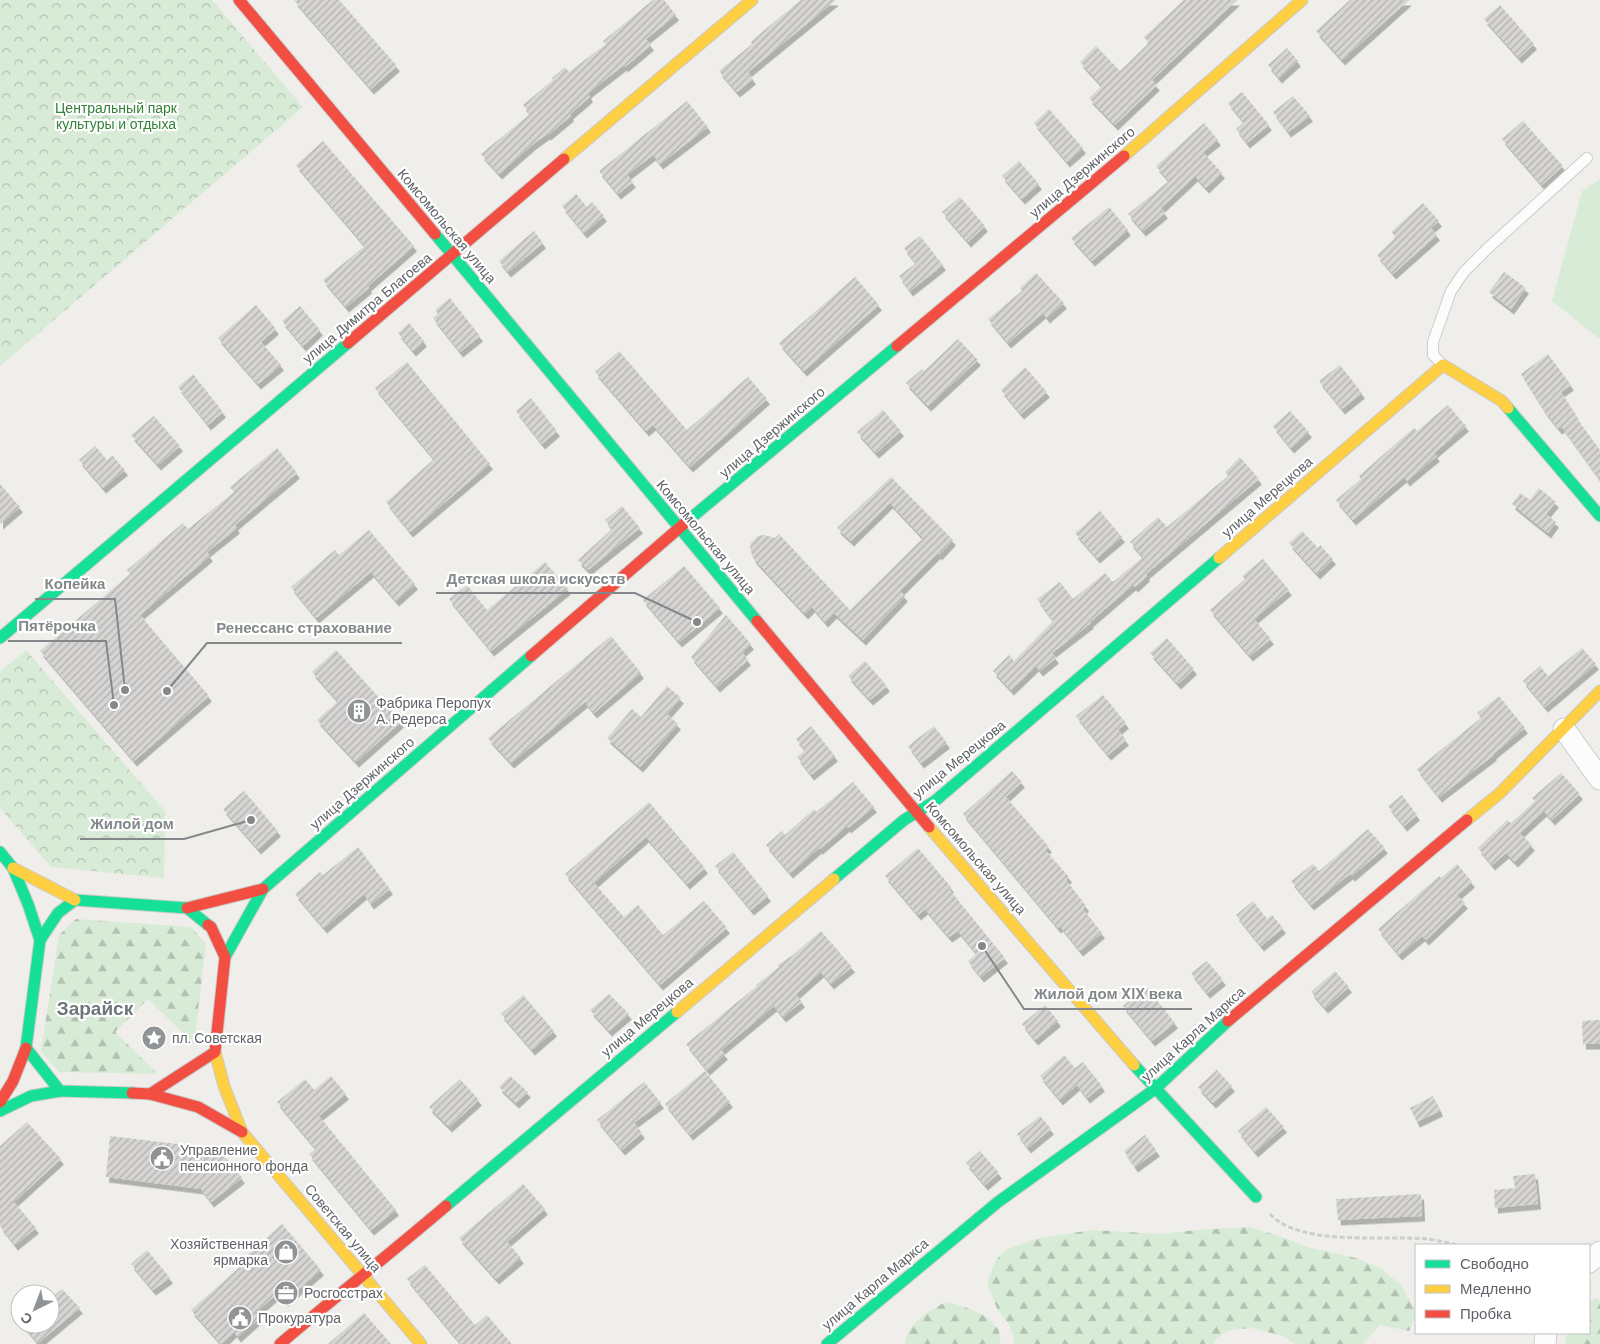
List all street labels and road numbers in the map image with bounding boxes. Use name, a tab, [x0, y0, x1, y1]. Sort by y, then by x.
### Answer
street label: улица Дзержинского	[1025, 122, 1139, 221]
street label: Комсомольская улица	[394, 165, 500, 287]
street label: улица Димитра Благоева	[299, 249, 435, 367]
street label: улица Дзержинского	[715, 382, 829, 481]
street label: улица Мерецкова	[1218, 452, 1316, 541]
street label: Комсомольская улица	[653, 476, 759, 598]
street label: улица Мерецкова	[909, 716, 1009, 802]
street label: улица Дзержинского	[306, 733, 418, 833]
street label: Комсомольская улица	[922, 798, 1030, 918]
street label: улица Мерецкова	[597, 973, 697, 1061]
street label: улица Карла Маркса	[1137, 982, 1249, 1085]
street label: Советская улица	[301, 1180, 385, 1276]
street label: улица Карла Маркса	[818, 1234, 932, 1334]

